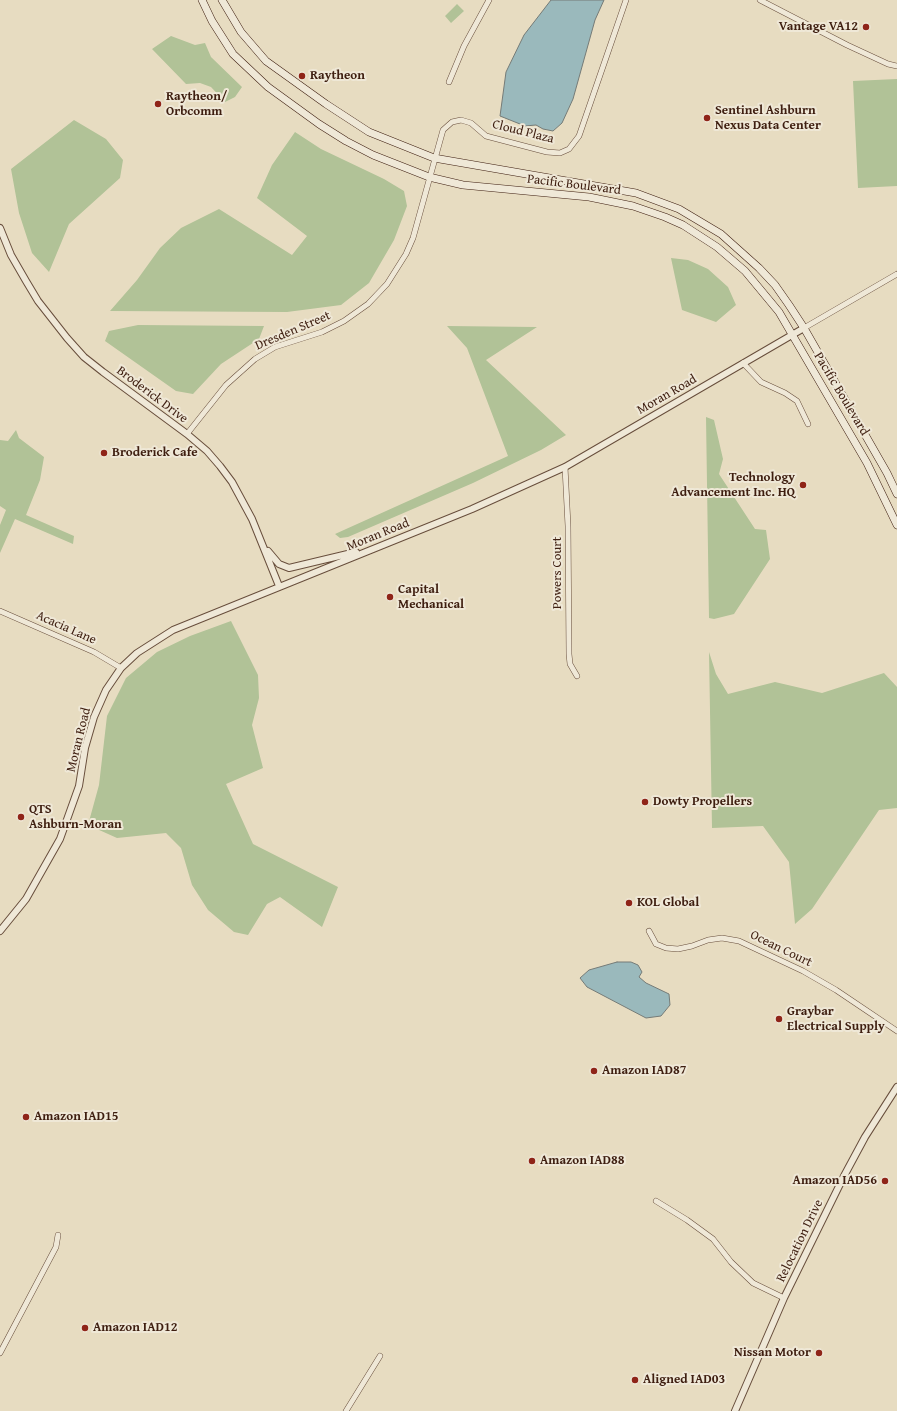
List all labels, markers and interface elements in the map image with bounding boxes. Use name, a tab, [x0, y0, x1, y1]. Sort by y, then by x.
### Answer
place label: Vantage VA12	[779, 19, 858, 35]
marker: Vantage VA12	[861, 22, 871, 32]
place label: Raytheon	[310, 68, 365, 84]
marker: Raytheon	[297, 71, 307, 81]
place label: Raytheon/ Orbcomm	[166, 89, 227, 120]
marker: Raytheon/ Orbcomm	[153, 99, 163, 109]
place label: Sentinel Ashburn Nexus Data Center	[715, 103, 821, 134]
marker: Sentinel Ashburn Nexus Data Center	[702, 113, 712, 123]
street label: Cloud Plaza	[491, 117, 555, 147]
street label: Pacific Boulevard	[526, 172, 622, 198]
street label: Dresden Street	[253, 308, 333, 354]
street label: Pacific Boulevard	[810, 350, 872, 438]
street label: Broderick Drive	[113, 363, 191, 427]
street label: Moran Road	[635, 372, 699, 418]
place label: Broderick Cafe	[112, 445, 198, 461]
marker: Broderick Cafe	[99, 448, 109, 458]
place label: Technology Advancement Inc. HQ	[671, 470, 795, 501]
marker: Technology Advancement Inc. HQ	[798, 480, 808, 490]
street label: Moran Road	[344, 515, 412, 555]
street label: Powers Court	[550, 537, 566, 609]
place label: Capital Mechanical	[398, 582, 464, 613]
marker: Capital Mechanical	[385, 592, 395, 602]
street label: Acacia Lane	[34, 608, 98, 648]
street label: Moran Road	[63, 706, 95, 774]
place label: Dowty Propellers	[653, 794, 752, 810]
marker: Dowty Propellers	[640, 797, 650, 807]
place label: QTS Ashburn-Moran	[29, 802, 122, 833]
marker: QTS Ashburn-Moran	[16, 812, 26, 822]
place label: KOL Global	[637, 895, 699, 911]
marker: KOL Global	[624, 898, 634, 908]
street label: Ocean Court	[748, 927, 814, 971]
place label: Graybar Electrical Supply	[787, 1004, 885, 1035]
marker: Graybar Electrical Supply	[774, 1014, 784, 1024]
place label: Amazon IAD87	[602, 1063, 686, 1079]
marker: Amazon IAD87	[589, 1066, 599, 1076]
place label: Amazon IAD15	[34, 1109, 118, 1125]
marker: Amazon IAD15	[21, 1112, 31, 1122]
place label: Amazon IAD88	[540, 1153, 624, 1169]
marker: Amazon IAD88	[527, 1156, 537, 1166]
place label: Amazon IAD56	[793, 1173, 877, 1189]
marker: Amazon IAD56	[880, 1176, 890, 1186]
street label: Relocation Drive	[773, 1197, 827, 1285]
place label: Amazon IAD12	[93, 1320, 177, 1336]
marker: Amazon IAD12	[80, 1323, 90, 1333]
place label: Nissan Motor	[734, 1345, 811, 1361]
marker: Nissan Motor	[814, 1348, 824, 1358]
place label: Aligned IAD03	[643, 1372, 725, 1388]
marker: Aligned IAD03	[630, 1375, 640, 1385]

